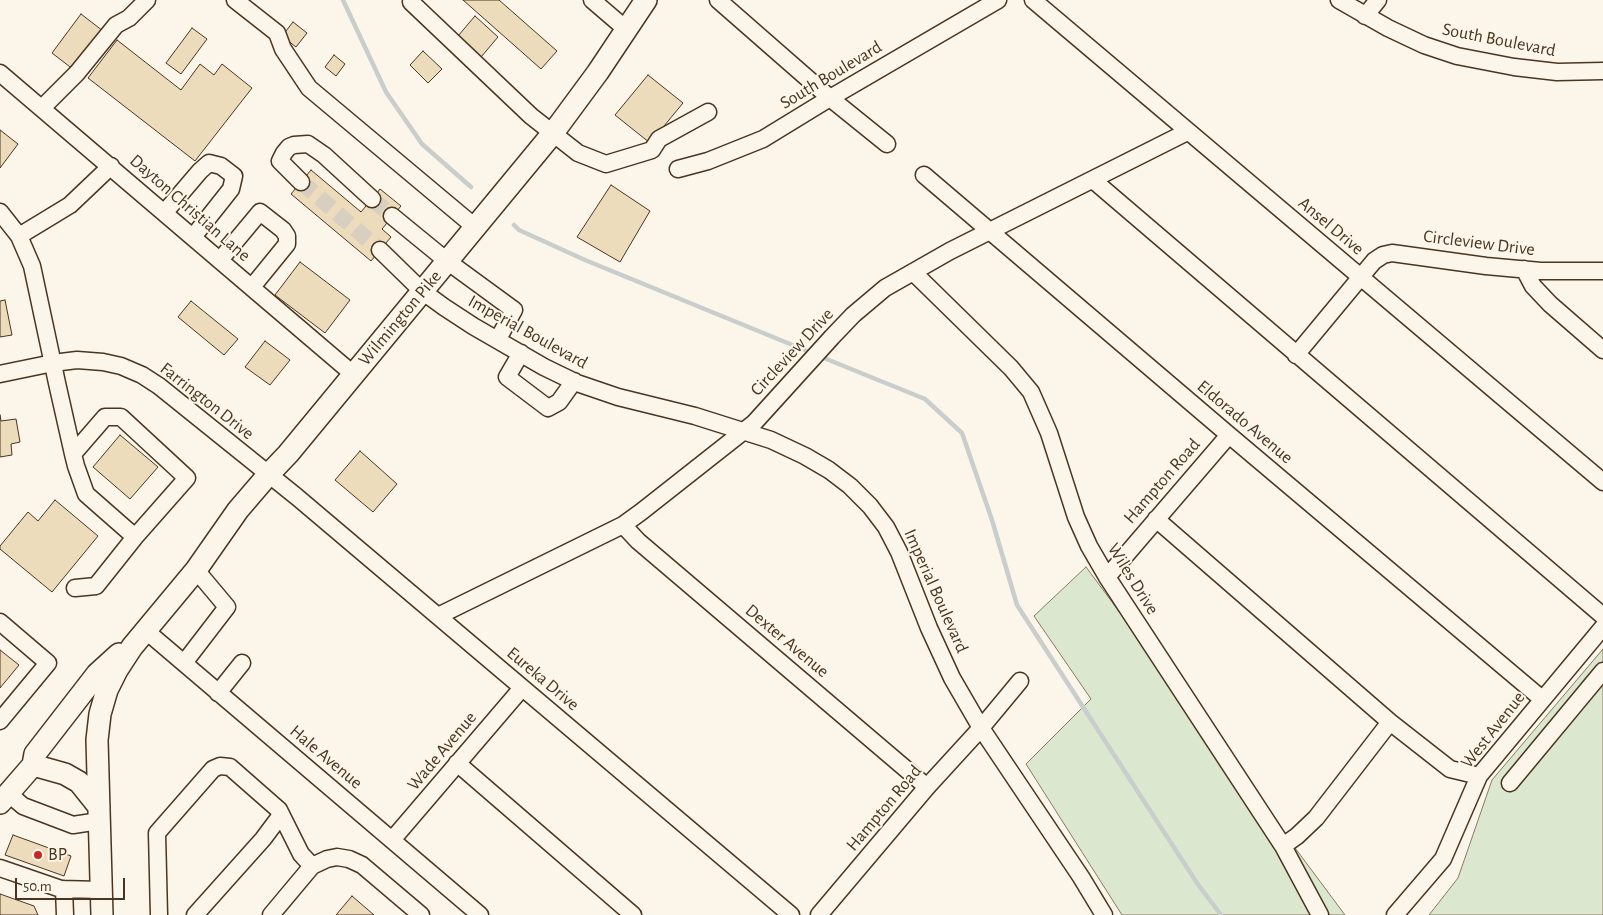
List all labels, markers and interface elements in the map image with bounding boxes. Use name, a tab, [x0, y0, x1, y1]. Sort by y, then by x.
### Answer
street label: South Boulevard	[1440, 18, 1558, 62]
street label: South Boulevard	[776, 36, 886, 114]
street label: Dayton Christian Lane	[125, 150, 255, 266]
street label: Ansel Drive	[1294, 192, 1368, 260]
street label: Circleview Drive	[1422, 225, 1536, 261]
street label: Wilmington Pike	[354, 266, 446, 370]
street label: Imperial Boulevard	[464, 290, 592, 374]
street label: Circleview Drive	[746, 304, 838, 400]
street label: Farrington Drive	[156, 358, 258, 444]
street label: Eldorado Avenue	[1193, 376, 1297, 468]
street label: Hampton Road	[1119, 434, 1205, 528]
street label: Imperial Boulevard	[899, 526, 973, 656]
street label: Wiles Drive	[1103, 539, 1163, 619]
street label: Dexter Avenue	[741, 600, 833, 682]
street label: Eureka Drive	[502, 642, 584, 716]
street label: West Avenue	[1456, 687, 1530, 773]
street label: Wade Avenue	[403, 707, 481, 795]
street label: Hale Avenue	[285, 720, 367, 794]
street label: Hampton Road	[842, 761, 926, 855]
place label: BP	[48, 844, 67, 866]
marker: BP	[32, 849, 44, 861]
scale bar	[18, 868, 128, 900]
text: 50 m	[23, 879, 52, 894]

